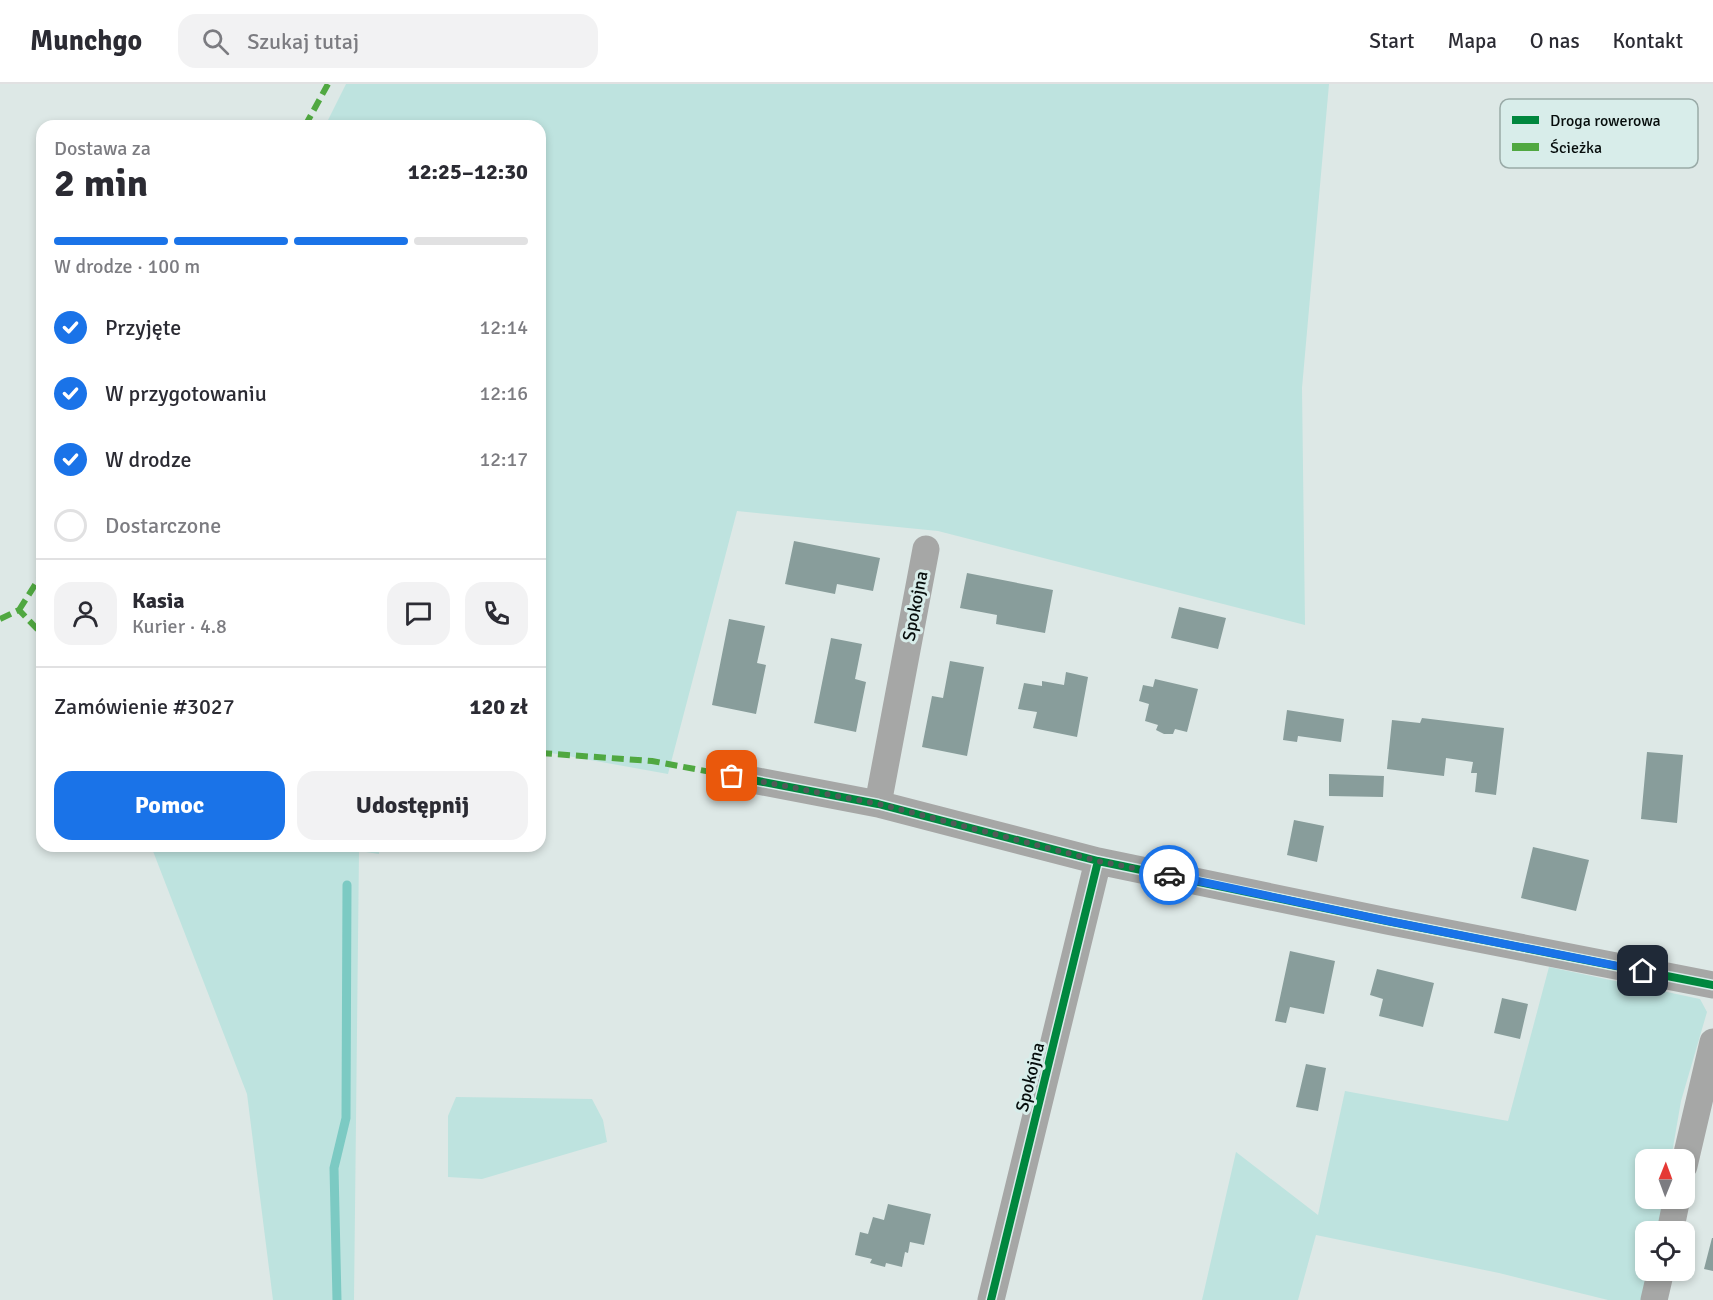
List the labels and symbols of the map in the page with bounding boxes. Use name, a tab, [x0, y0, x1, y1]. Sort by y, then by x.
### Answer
legend	[1500, 99, 1698, 168]
text: Droga rowerowa	[1550, 111, 1661, 131]
text: Ścieżka	[1550, 138, 1602, 158]
street label: Spokojna	[897, 569, 933, 643]
pin	[706, 750, 757, 801]
courier	[1139, 845, 1199, 905]
pin	[1617, 945, 1668, 996]
street label: Spokojna	[1011, 1040, 1049, 1114]
north arrow	[1635, 1149, 1695, 1209]

